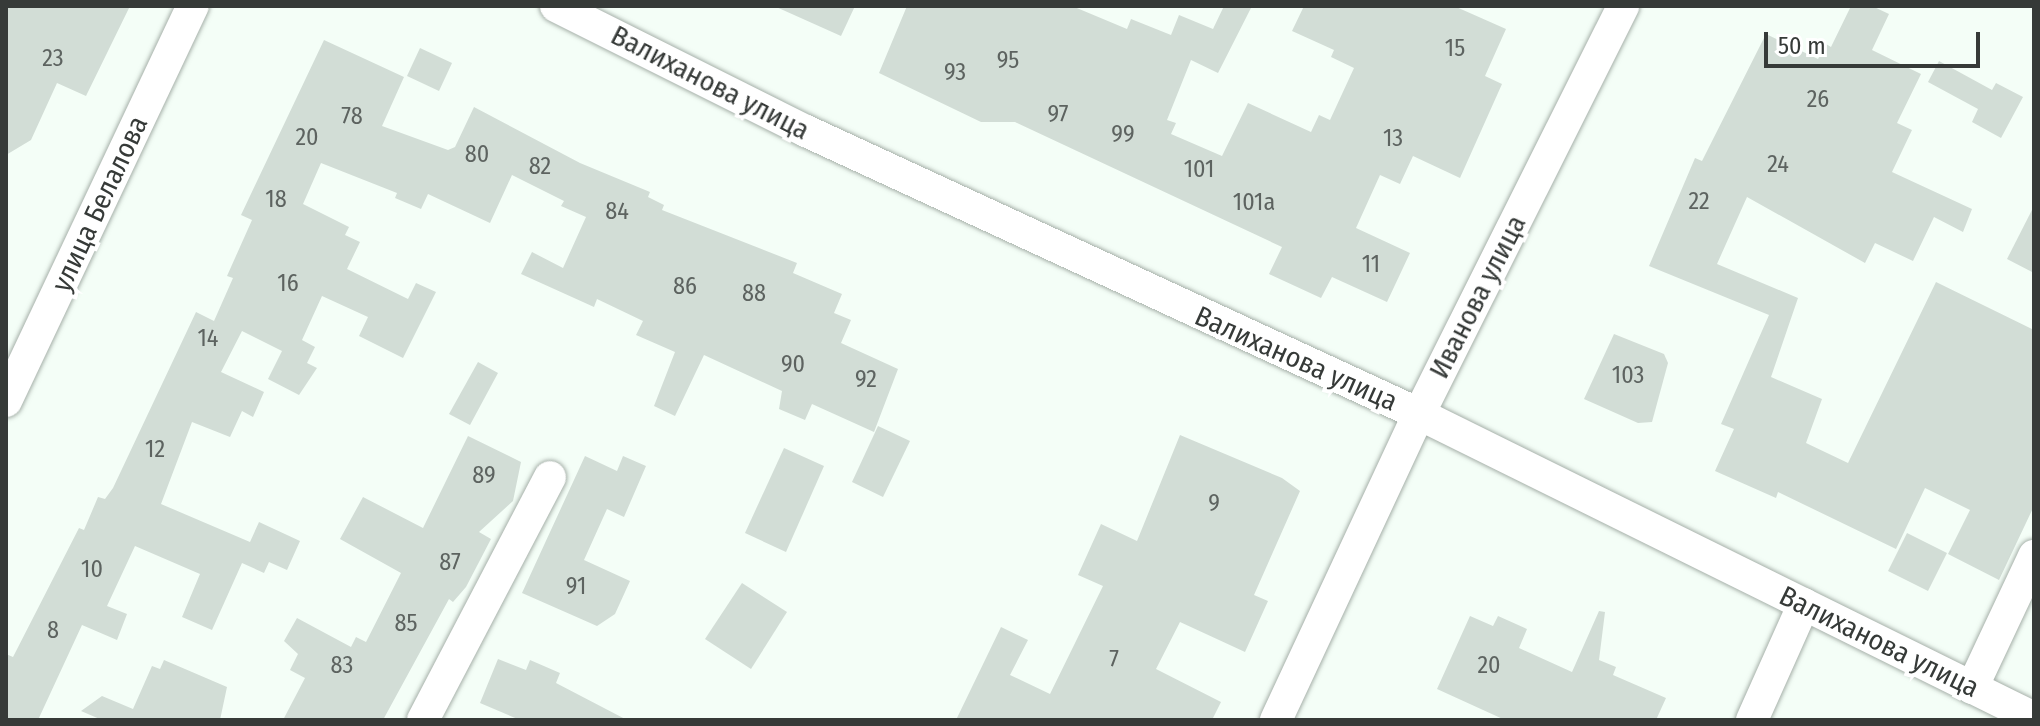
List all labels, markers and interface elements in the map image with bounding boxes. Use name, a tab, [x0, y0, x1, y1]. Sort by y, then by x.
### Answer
scale bar	[1768, 16, 1984, 66]
street label: Валиханова улица	[605, 19, 815, 147]
text: 50 m	[1778, 32, 1826, 60]
house number: 15	[1445, 35, 1465, 63]
house number: 23	[42, 45, 64, 73]
house number: 95	[997, 47, 1019, 75]
house number: 93	[944, 59, 966, 87]
house number: 26	[1807, 86, 1829, 114]
house number: 97	[1047, 101, 1069, 129]
house number: 78	[341, 103, 363, 131]
street label: улица Белалова	[45, 111, 155, 297]
house number: 99	[1111, 121, 1135, 149]
house number: 20	[295, 124, 319, 152]
house number: 13	[1383, 125, 1403, 153]
house number: 80	[465, 141, 489, 169]
house number: 24	[1767, 151, 1789, 179]
house number: 82	[529, 153, 551, 181]
house number: 101	[1184, 156, 1214, 184]
house number: 18	[265, 186, 287, 214]
house number: 22	[1688, 188, 1710, 216]
house number: 101а	[1233, 189, 1275, 217]
house number: 84	[605, 198, 629, 226]
street label: Иванова улица	[1423, 210, 1533, 384]
house number: 11	[1362, 251, 1380, 279]
house number: 16	[277, 270, 299, 298]
house number: 86	[673, 273, 697, 301]
house number: 88	[742, 280, 766, 308]
street label: Валиханова улица	[1190, 299, 1402, 419]
house number: 14	[198, 325, 218, 353]
house number: 90	[781, 351, 805, 379]
house number: 103	[1612, 362, 1644, 390]
house number: 92	[855, 366, 877, 394]
house number: 12	[145, 436, 165, 464]
house number: 89	[472, 462, 496, 490]
house number: 9	[1208, 490, 1220, 518]
house number: 87	[439, 549, 461, 577]
house number: 10	[81, 556, 103, 584]
house number: 91	[566, 573, 586, 601]
street label: Валиханова улица	[1774, 579, 1984, 705]
house number: 85	[394, 610, 418, 638]
house number: 8	[47, 617, 59, 645]
house number: 7	[1109, 646, 1119, 674]
house number: 83	[331, 652, 353, 680]
house number: 20	[1477, 652, 1501, 680]

